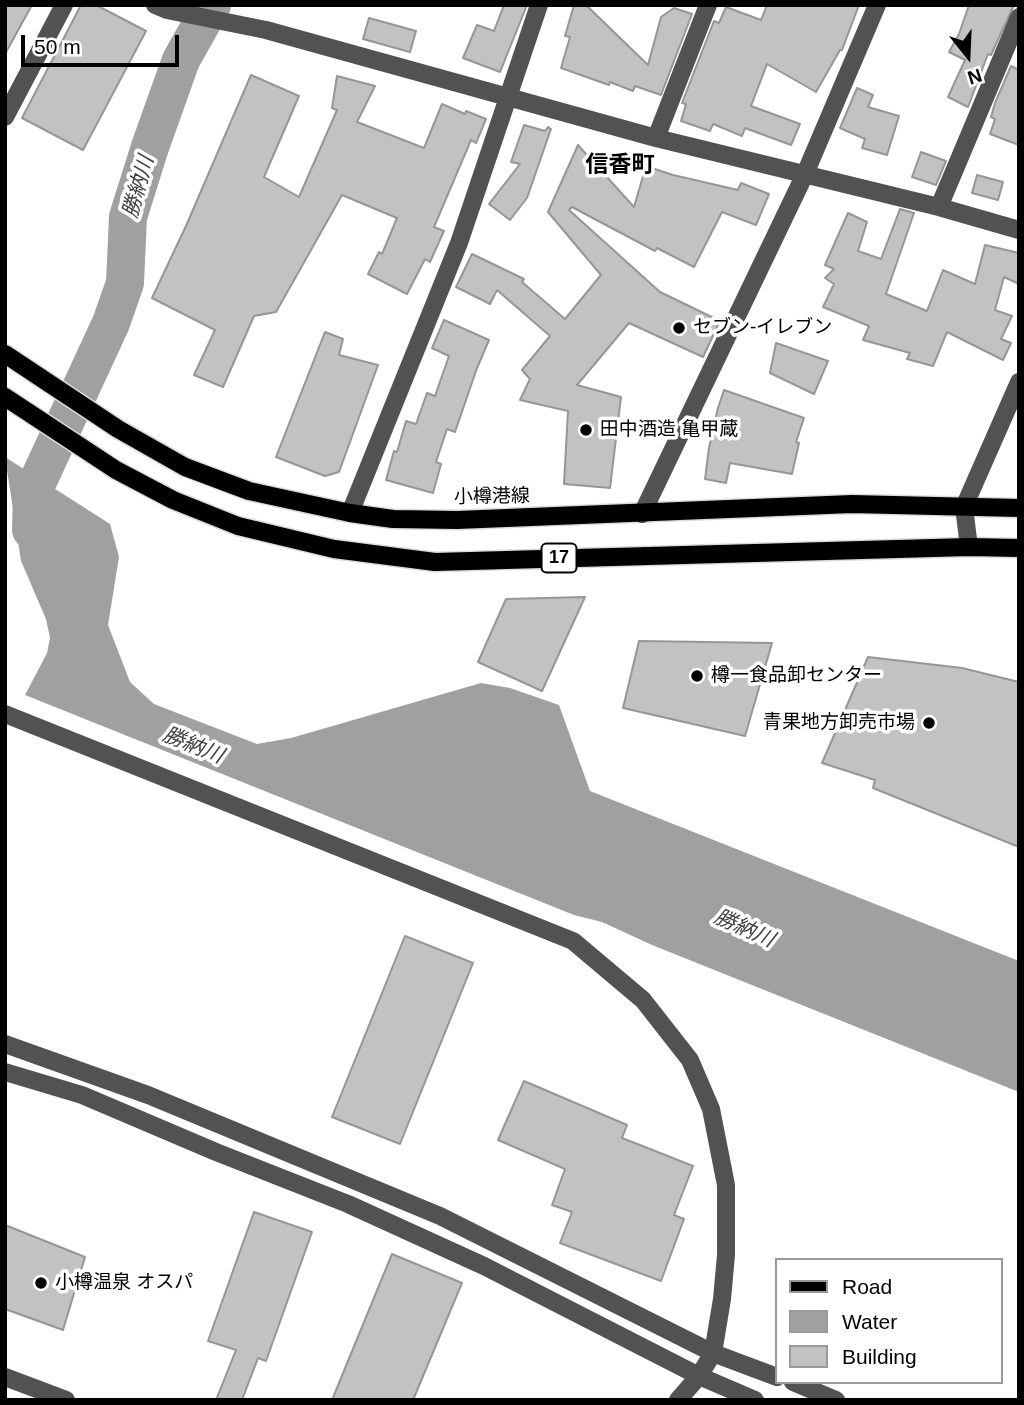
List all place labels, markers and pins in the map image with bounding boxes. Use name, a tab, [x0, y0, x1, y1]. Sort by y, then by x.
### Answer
place label: セブン-イレブン	[693, 317, 832, 339]
marker: セブン-イレブン	[671, 320, 687, 336]
place label: 田中酒造 亀甲蔵	[600, 419, 738, 441]
marker: 田中酒造 亀甲蔵	[578, 422, 594, 438]
place label: 樽一食品卸センター	[711, 665, 882, 687]
marker: 樽一食品卸センター	[689, 668, 705, 684]
place label: 青果地方卸売市場	[763, 712, 915, 734]
marker: 青果地方卸売市場	[921, 715, 937, 731]
place label: 小樽温泉 オスパ	[55, 1272, 193, 1294]
marker: 小樽温泉 オスパ	[33, 1275, 49, 1291]

